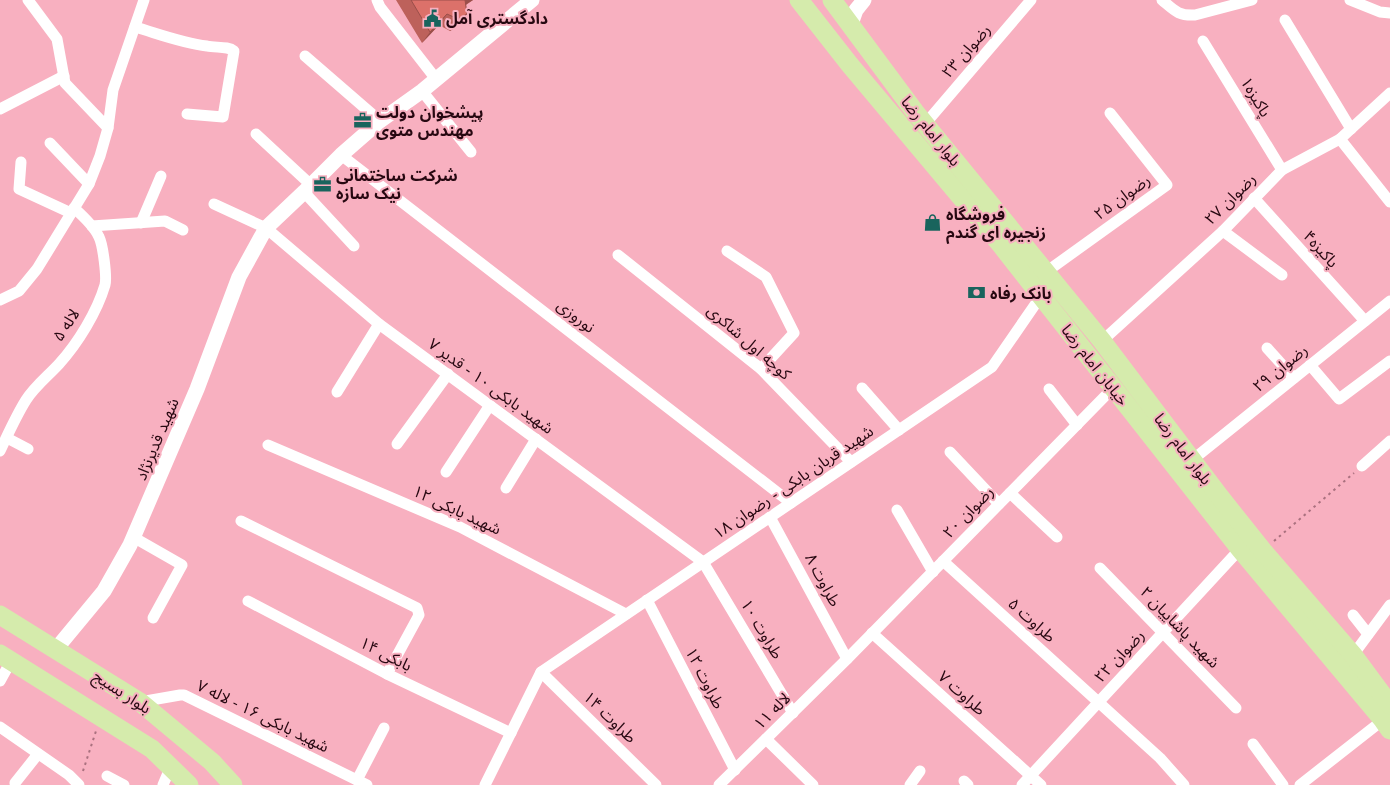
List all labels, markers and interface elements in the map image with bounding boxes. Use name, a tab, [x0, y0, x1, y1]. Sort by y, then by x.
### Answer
public building icon: دادگستری آمل	[422, 8, 442, 28]
place label: دادگستری آمل	[446, 8, 548, 28]
street label: رضوان ۲۳	[938, 21, 994, 82]
street label: پاکیزه۱	[1236, 74, 1274, 121]
street label: بلوار امام رضا	[895, 93, 964, 172]
place label: پیشخوان دولت مهندس متوی	[376, 104, 483, 140]
office icon: پیشخوان دولت مهندس متوی	[352, 111, 372, 131]
place label: شرکت ساختمانی نیک سازه	[336, 167, 458, 203]
street label: رضوان ۲۷	[1201, 170, 1260, 229]
street label: رضوان ۲۵	[1091, 171, 1154, 224]
office icon: شرکت ساختمانی نیک سازه	[312, 174, 332, 194]
place label: فروشگاه زنجیره ای گندم	[946, 205, 1046, 244]
shop icon: فروشگاه زنجیره ای گندم	[922, 213, 942, 233]
street label: پاکیزه۴	[1299, 227, 1342, 272]
bank icon: بانک رفاه	[966, 283, 986, 303]
place label: بانک رفاه	[990, 284, 1052, 303]
street label: نوروزی	[553, 296, 598, 337]
street label: کوچه اول شاکری	[703, 301, 794, 385]
street label: لاله ۵	[49, 306, 83, 344]
street label: خیابان امام رضا	[1055, 321, 1132, 411]
street label: شهید بابکی ۱۰ - قدیر ۷	[425, 335, 557, 438]
street label: رضوان ۲۹	[1249, 341, 1311, 396]
street label: شهید قدیرنژاد	[132, 395, 183, 483]
street label: بلوار امام رضا	[1148, 410, 1215, 490]
street label: شهید قربان بابکی - رضوان ۱۸	[710, 422, 877, 543]
street label: شهید بابکی ۱۲	[410, 482, 504, 539]
street label: رضوان ۲۰	[939, 483, 997, 542]
street label: طراوت ۸	[801, 551, 844, 610]
street label: شهید پاشاییان ۲	[1135, 583, 1223, 673]
street label: طراوت ۵	[1004, 595, 1059, 646]
street label: طراوت ۱۰	[737, 596, 786, 662]
street label: رضوان ۲۲	[1091, 626, 1148, 686]
street label: بابکی ۱۴	[357, 634, 415, 675]
street label: طراوت ۱۲	[681, 645, 728, 712]
street label: بلوار بسیج	[88, 667, 154, 720]
street label: طراوت ۷	[934, 668, 989, 719]
street label: شهید بابکی ۱۶ - لاله ۷	[194, 677, 332, 756]
street label: طراوت ۱۴	[580, 688, 640, 747]
street label: لاله ۱۱	[750, 689, 794, 733]

